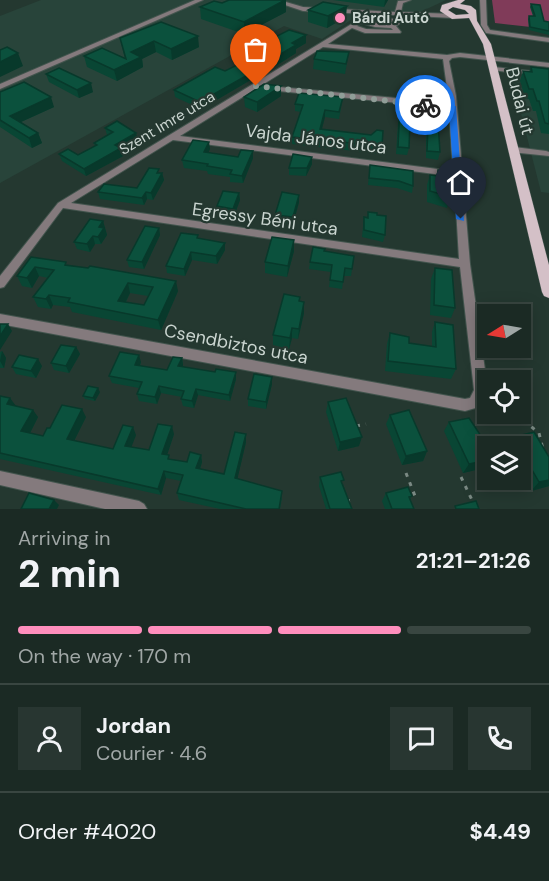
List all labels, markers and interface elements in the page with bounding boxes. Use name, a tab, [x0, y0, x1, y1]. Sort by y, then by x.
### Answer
place label: Bárdi Autó	[352, 8, 429, 28]
marker: Bárdi Autó	[333, 11, 347, 25]
pin	[230, 24, 281, 86]
icon: bag	[239, 33, 272, 66]
street label: Budai út	[500, 65, 540, 137]
courier	[395, 75, 455, 135]
street label: Szent Imre utca	[115, 87, 219, 159]
icon: bike	[409, 89, 442, 122]
street label: Vajda János utca	[244, 118, 388, 160]
pin	[435, 157, 486, 219]
icon: home	[444, 166, 477, 199]
street label: Egressy Béni utca	[191, 197, 339, 241]
north arrow	[477, 304, 531, 358]
map controls	[477, 304, 531, 490]
street label: Csendbiztos utca	[162, 318, 310, 370]
button: locate	[477, 370, 531, 424]
button: layers	[477, 436, 531, 490]
text: Arriving in	[18, 525, 110, 551]
text: 21:21–21:26	[416, 546, 531, 575]
text: 2 min	[18, 548, 121, 599]
text: On the way · 170 m	[18, 643, 191, 669]
button: person	[18, 707, 81, 770]
button: chat	[390, 707, 453, 770]
button: phone	[468, 707, 531, 770]
text: Jordan	[96, 711, 171, 740]
text: Courier · 4.6	[96, 740, 207, 766]
text: Order #4020	[18, 817, 156, 846]
text: $4.49	[470, 817, 531, 846]

